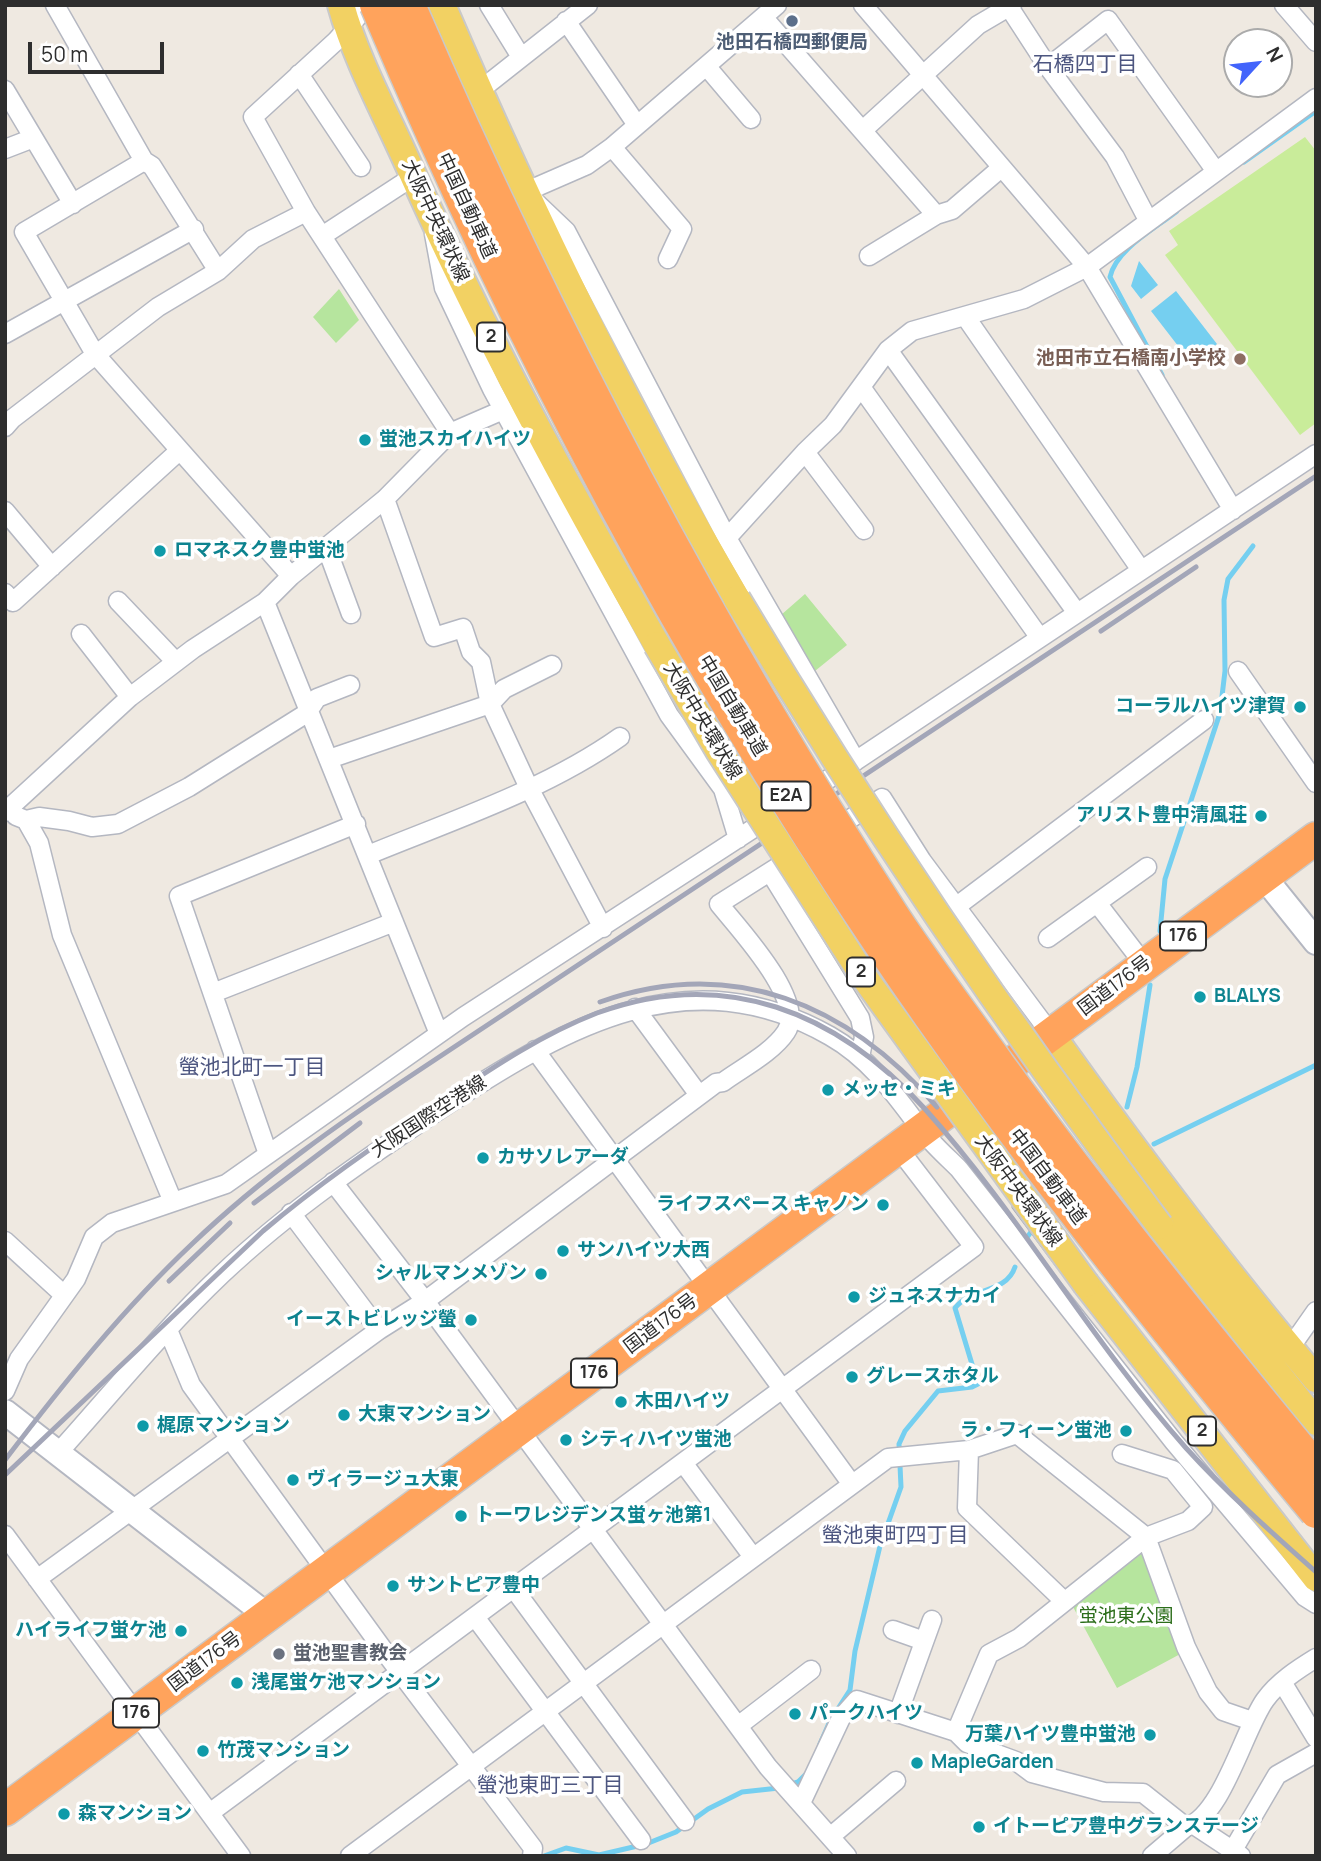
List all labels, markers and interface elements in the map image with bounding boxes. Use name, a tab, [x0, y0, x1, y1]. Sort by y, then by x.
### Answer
marker: 池田石橋四郵便局	[784, 13, 800, 29]
scale bar	[32, 28, 168, 72]
north arrow	[1223, 28, 1293, 98]
place label: 池田石橋四郵便局	[716, 32, 868, 54]
text: 50 m	[41, 40, 88, 68]
text: N	[1260, 42, 1290, 66]
district label: 石橋四丁目	[1033, 52, 1137, 78]
street label: 中国自動車道	[432, 150, 500, 262]
street label: 大阪中央環状線	[397, 156, 473, 286]
road number: 2	[477, 323, 505, 352]
place label: 池田市立石橋南小学校	[1036, 348, 1226, 370]
marker: 池田市立石橋南小学校	[1232, 351, 1248, 367]
place label: 蛍池スカイハイツ	[379, 429, 531, 451]
marker: 蛍池スカイハイツ	[357, 432, 373, 448]
place label: ロマネスク豊中蛍池	[174, 540, 345, 562]
marker: ロマネスク豊中蛍池	[152, 543, 168, 559]
street label: 中国自動車道	[693, 651, 771, 761]
street label: 大阪中央環状線	[658, 658, 746, 784]
place label: コーラルハイツ津賀	[1115, 696, 1286, 718]
marker: コーラルハイツ津賀	[1292, 699, 1308, 715]
road number: E2A	[762, 782, 810, 810]
place label: アリスト豊中清風荘	[1076, 805, 1247, 827]
marker: アリスト豊中清風荘	[1253, 808, 1269, 824]
road number: 176	[1160, 922, 1206, 951]
street label: 国道176号	[1074, 951, 1156, 1021]
road number: 2	[847, 958, 875, 987]
place label: BLALYS	[1214, 986, 1281, 1008]
marker: BLALYS	[1192, 989, 1208, 1005]
district label: 螢池北町一丁目	[179, 1055, 325, 1081]
street label: 大阪国際空港線	[367, 1071, 491, 1163]
place label: メッセ・ミキ	[842, 1079, 956, 1101]
marker: メッセ・ミキ	[820, 1082, 836, 1098]
street label: 中国自動車道	[1004, 1125, 1090, 1229]
street label: 大阪中央環状線	[970, 1130, 1066, 1252]
place label: カサソレアーダ	[497, 1147, 629, 1169]
marker: カサソレアーダ	[475, 1150, 491, 1166]
place label: ライフスペース キャノン	[656, 1194, 869, 1216]
marker: ライフスペース キャノン	[875, 1197, 891, 1213]
place label: サンハイツ大西	[577, 1240, 710, 1262]
marker: サンハイツ大西	[555, 1243, 571, 1259]
place label: シャルマンメゾン	[375, 1263, 527, 1285]
marker: シャルマンメゾン	[533, 1266, 549, 1282]
place label: ジュネスナカイ	[868, 1286, 1001, 1308]
street label: 国道176号	[620, 1289, 702, 1359]
marker: ジュネスナカイ	[846, 1289, 862, 1305]
place label: イーストビレッジ螢	[286, 1309, 457, 1331]
marker: イーストビレッジ螢	[463, 1312, 479, 1328]
road number: 176	[571, 1358, 617, 1388]
place label: グレースホタル	[866, 1366, 999, 1388]
marker: グレースホタル	[844, 1369, 860, 1385]
place label: 木田ハイツ	[635, 1391, 730, 1413]
marker: 木田ハイツ	[613, 1394, 629, 1410]
place label: 大東マンション	[358, 1404, 491, 1426]
marker: 大東マンション	[336, 1407, 352, 1423]
place label: 梶原マンション	[157, 1415, 290, 1437]
road number: 2	[1188, 1416, 1216, 1446]
marker: 梶原マンション	[135, 1418, 151, 1434]
place label: ラ・フィーン蛍池	[960, 1420, 1112, 1442]
marker: ラ・フィーン蛍池	[1118, 1423, 1134, 1439]
place label: シティハイツ蛍池	[580, 1429, 732, 1451]
marker: シティハイツ蛍池	[558, 1432, 574, 1448]
place label: ヴィラージュ大東	[307, 1469, 459, 1491]
marker: ヴィラージュ大東	[285, 1472, 301, 1488]
place label: トーワレジデンス蛍ヶ池第1	[475, 1505, 711, 1527]
marker: トーワレジデンス蛍ヶ池第1	[453, 1508, 469, 1524]
district label: 螢池東町四丁目	[822, 1523, 968, 1549]
place label: サントピア豊中	[407, 1575, 540, 1597]
marker: サントピア豊中	[385, 1578, 401, 1594]
park label: 蛍池東公園	[1079, 1606, 1173, 1628]
place label: ハイライフ蛍ケ池	[15, 1620, 167, 1642]
marker: ハイライフ蛍ケ池	[173, 1623, 189, 1639]
street label: 国道176号	[164, 1627, 246, 1697]
place label: 蛍池聖書教会	[293, 1643, 407, 1665]
marker: 蛍池聖書教会	[271, 1646, 287, 1662]
place label: 浅尾蛍ケ池マンション	[251, 1672, 441, 1694]
marker: 浅尾蛍ケ池マンション	[229, 1675, 245, 1691]
road number: 176	[113, 1698, 159, 1728]
place label: パークハイツ	[809, 1703, 923, 1725]
marker: パークハイツ	[787, 1706, 803, 1722]
place label: 万葉ハイツ豊中蛍池	[965, 1724, 1136, 1746]
marker: 万葉ハイツ豊中蛍池	[1142, 1727, 1158, 1743]
place label: 竹茂マンション	[217, 1740, 350, 1762]
marker: 竹茂マンション	[195, 1743, 211, 1759]
place label: MapleGarden	[931, 1752, 1054, 1774]
marker: MapleGarden	[909, 1755, 925, 1771]
district label: 螢池東町三丁目	[477, 1773, 623, 1799]
place label: 森マンション	[78, 1803, 192, 1825]
marker: 森マンション	[56, 1806, 72, 1822]
place label: イトーピア豊中グランステージ	[993, 1816, 1259, 1838]
marker: イトーピア豊中グランステージ	[971, 1819, 987, 1835]

